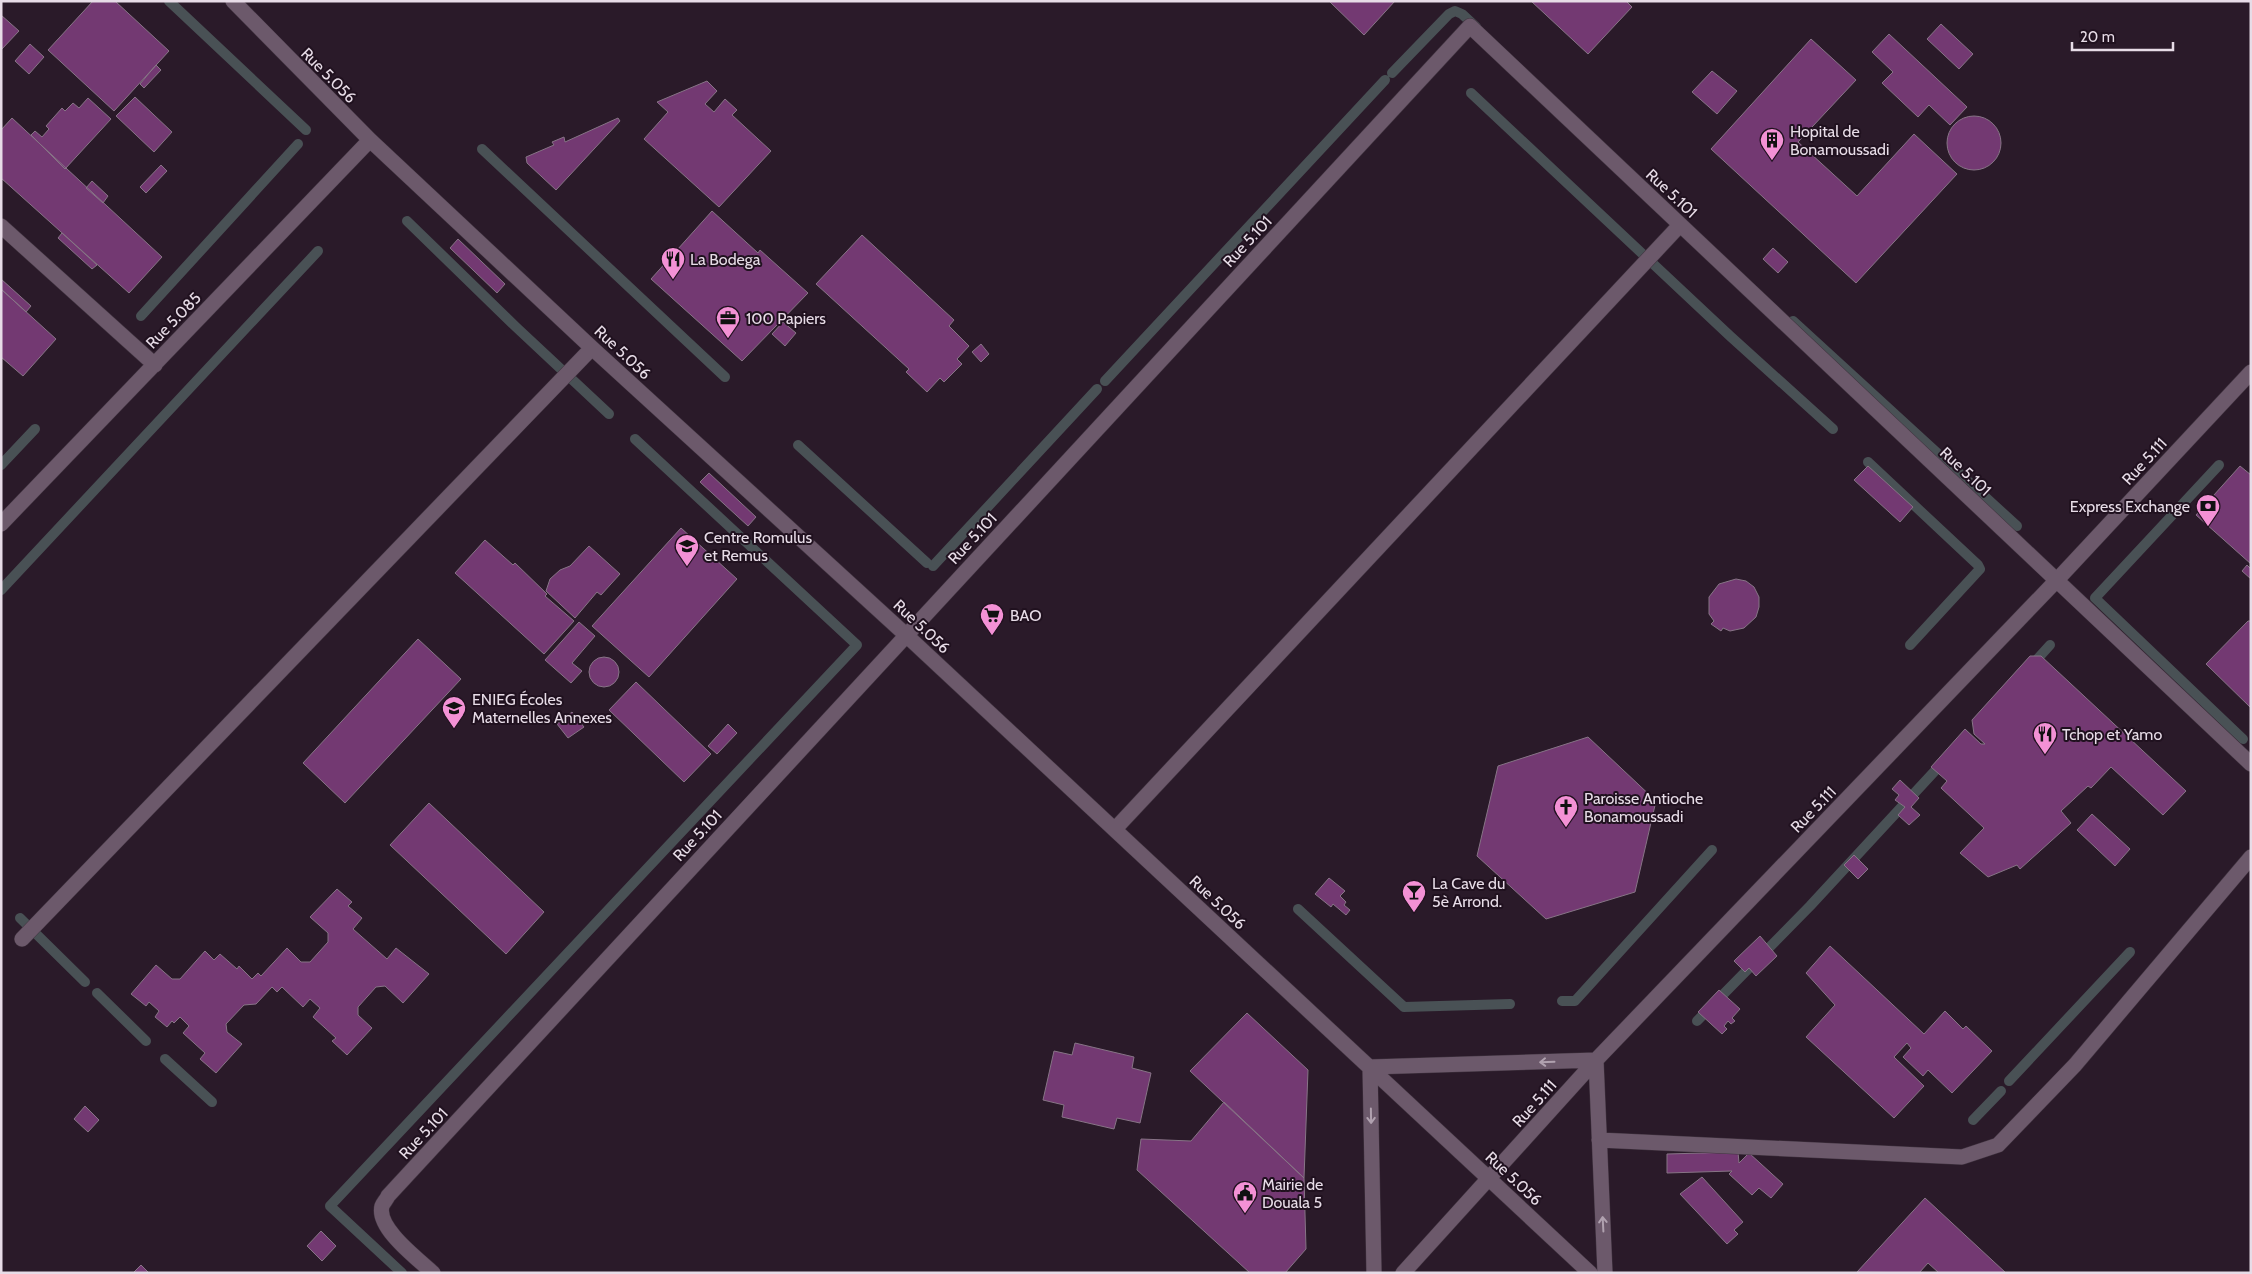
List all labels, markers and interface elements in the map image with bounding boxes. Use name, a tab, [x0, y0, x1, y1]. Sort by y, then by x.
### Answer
scale bar	[2072, 20, 2173, 52]
text: 20 m	[2080, 28, 2115, 46]
street label: Rue 5.056	[297, 44, 360, 107]
place label: Hopital de Bonamoussadi	[1790, 122, 1889, 159]
building icon: Hopital de Bonamoussadi	[1759, 127, 1785, 161]
street label: Rue 5.101	[1642, 165, 1701, 222]
street label: Rue 5.101	[1219, 212, 1276, 271]
restaurant icon: La Bodega	[660, 246, 686, 280]
place label: La Bodega	[690, 250, 761, 269]
street label: Rue 5.085	[142, 288, 205, 352]
office icon: 100 Papiers	[715, 305, 741, 339]
place label: 100 Papiers	[746, 309, 826, 328]
street label: Rue 5.056	[590, 321, 655, 383]
street label: Rue 5.111	[2118, 434, 2171, 489]
street label: Rue 5.101	[1936, 443, 1995, 500]
bank icon: Express Exchange	[2195, 493, 2221, 527]
place label: Express Exchange	[2070, 497, 2190, 516]
street label: Rue 5.101	[944, 509, 1001, 568]
place label: Centre Romulus et Remus	[704, 528, 812, 565]
school or university icon: Centre Romulus et Remus	[674, 533, 700, 567]
street label: Rue 5.056	[889, 595, 954, 657]
supermarket icon: BAO	[979, 602, 1005, 636]
place label: BAO	[1010, 606, 1042, 625]
place label: ENIEG Écoles Maternelles Annexes	[472, 690, 612, 727]
school or university icon: ENIEG Écoles Maternelles Annexes	[441, 695, 467, 729]
restaurant icon: Tchop et Yamo	[2032, 721, 2058, 755]
place label: Tchop et Yamo	[2062, 725, 2162, 744]
street label: Rue 5.111	[1787, 782, 1840, 836]
place label: Paroisse Antioche Bonamoussadi	[1584, 789, 1703, 826]
church icon: Paroisse Antioche Bonamoussadi	[1553, 794, 1579, 828]
street label: Rue 5.101	[669, 806, 726, 865]
street label: Rue 5.056	[1185, 871, 1250, 933]
place label: La Cave du 5è Arrond.	[1432, 874, 1505, 911]
bar icon: La Cave du 5è Arrond.	[1401, 879, 1427, 913]
one-way arrow	[1539, 1057, 1555, 1066]
street label: Rue 5.111	[1508, 1076, 1561, 1131]
street label: Rue 5.101	[395, 1104, 452, 1163]
one-way arrow	[1366, 1108, 1375, 1124]
street label: Rue 5.056	[1481, 1147, 1546, 1209]
place label: Mairie de Douala 5	[1262, 1175, 1323, 1212]
public building icon: Mairie de Douala 5	[1232, 1180, 1258, 1214]
one-way arrow	[1598, 1216, 1608, 1232]

